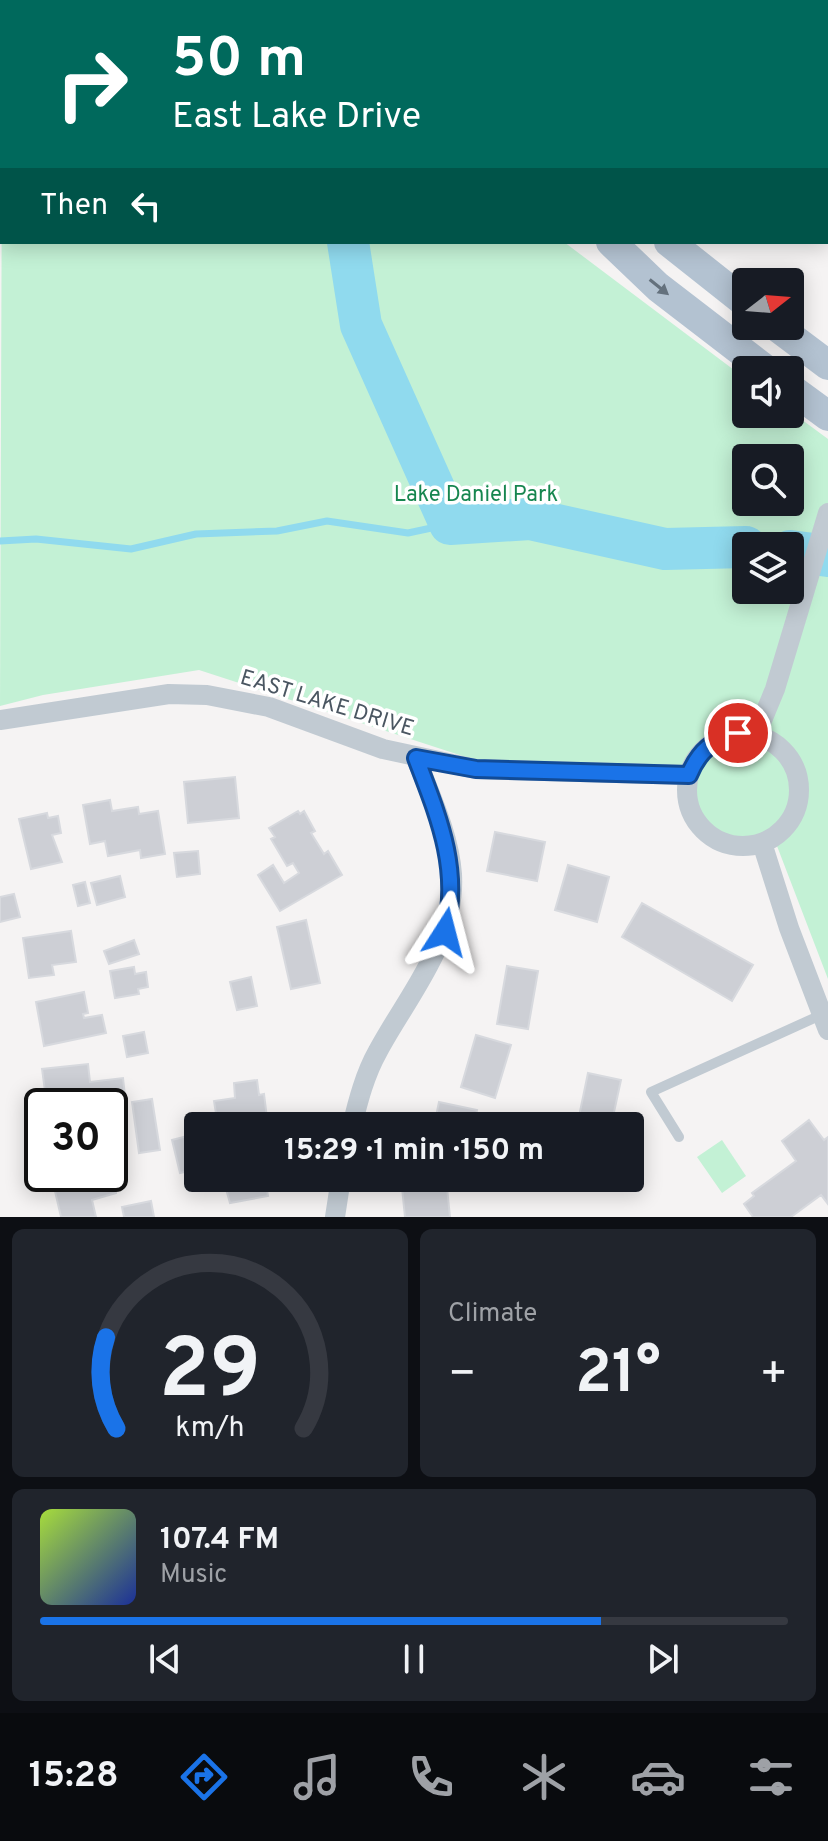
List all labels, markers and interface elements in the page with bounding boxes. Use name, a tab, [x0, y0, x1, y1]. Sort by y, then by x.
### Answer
text: 50 m	[172, 26, 306, 96]
icon: right	[40, 32, 144, 136]
text: East Lake Drive	[172, 95, 421, 141]
icon: left	[124, 184, 168, 228]
text: Then	[40, 188, 108, 225]
north arrow	[732, 268, 804, 340]
map controls	[732, 268, 804, 604]
one-way arrow	[649, 278, 669, 295]
button: sound	[732, 356, 804, 428]
button: search	[732, 444, 804, 516]
park label: Lake Daniel Park	[394, 482, 558, 509]
button: layers	[732, 532, 804, 604]
street label: EAST LAKE DRIVE	[237, 665, 417, 743]
pin	[704, 699, 772, 767]
icon: arrive	[716, 711, 760, 755]
position arrow	[403, 890, 487, 974]
speed limit sign: 30	[24, 1088, 128, 1192]
text: 15:29 · 1 min · 150 m	[284, 1133, 544, 1170]
text: Climate	[448, 1298, 537, 1331]
text: 29	[159, 1322, 261, 1427]
text: 21°	[575, 1338, 661, 1414]
text: −	[448, 1348, 476, 1404]
text: +	[760, 1348, 788, 1404]
text: km/h	[175, 1411, 245, 1447]
text: 107.4 FM	[160, 1522, 279, 1559]
text: Music	[160, 1559, 227, 1592]
icon: previous	[143, 1637, 187, 1681]
icon: pause	[392, 1637, 436, 1681]
icon: next	[641, 1637, 685, 1681]
icon: directions	[176, 1749, 232, 1805]
icon: music	[289, 1749, 345, 1805]
icon: phone	[403, 1749, 459, 1805]
icon: climate	[516, 1749, 572, 1805]
icon: car	[630, 1749, 686, 1805]
icon: filters	[743, 1749, 799, 1805]
text: 15:28	[29, 1754, 119, 1800]

